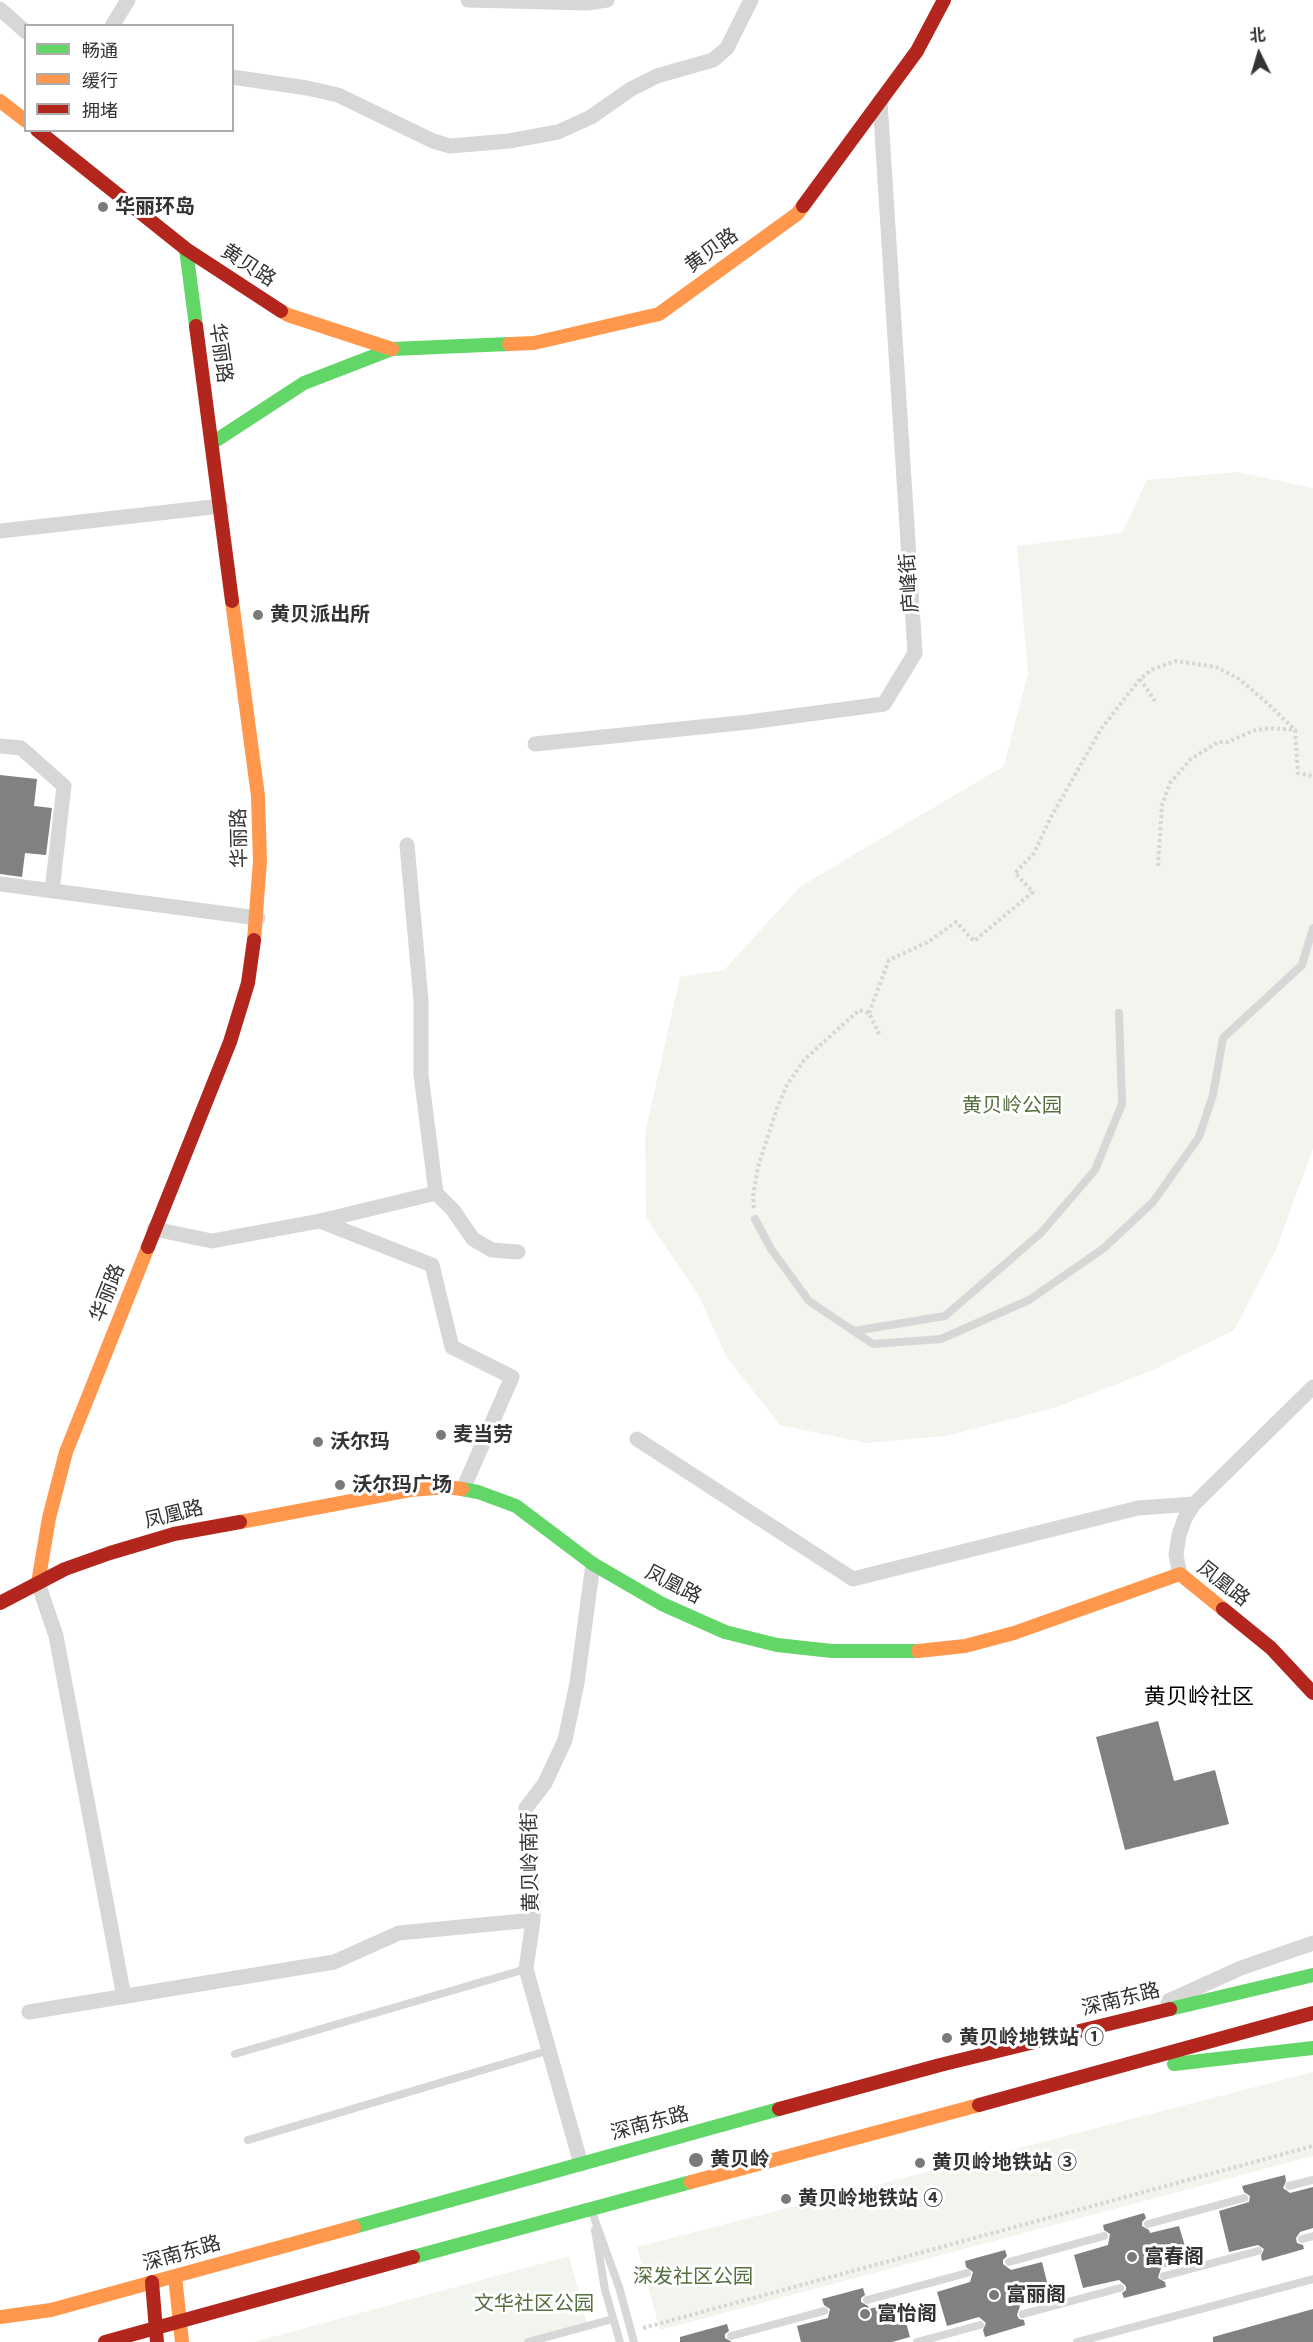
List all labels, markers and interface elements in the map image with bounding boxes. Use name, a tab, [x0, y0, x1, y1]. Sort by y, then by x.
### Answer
legend	[24, 24, 234, 132]
north arrow	[1229, 24, 1289, 84]
text: 北	[1249, 26, 1266, 45]
text: 畅通	[82, 41, 118, 61]
text: 缓行	[82, 71, 118, 91]
text: 拥堵	[82, 101, 118, 121]
place label: 华丽环岛	[115, 195, 195, 219]
marker: 华丽环岛	[96, 200, 110, 214]
street label: 黄贝路	[681, 224, 743, 278]
street label: 黄贝路	[216, 240, 280, 292]
street label: 华丽路	[204, 322, 236, 384]
street label: 庐峰街	[896, 552, 924, 614]
place label: 黄贝派出所	[270, 603, 370, 627]
marker: 黄贝派出所	[251, 608, 265, 622]
street label: 华丽路	[227, 808, 253, 868]
park label: 黄贝岭公园	[962, 1094, 1062, 1118]
street label: 华丽路	[86, 1261, 130, 1325]
place label: 麦当劳	[453, 1423, 513, 1447]
marker: 麦当劳	[434, 1428, 448, 1442]
place label: 沃尔玛	[330, 1430, 390, 1454]
marker: 沃尔玛	[311, 1435, 325, 1449]
place label: 沃尔玛广场	[352, 1473, 452, 1497]
marker: 沃尔玛广场	[333, 1478, 347, 1492]
street label: 凤凰路	[142, 1496, 206, 1534]
street label: 凤凰路	[1192, 1556, 1254, 1612]
street label: 凤凰路	[641, 1561, 705, 1609]
district label: 黄贝岭社区	[1144, 1685, 1254, 1711]
street label: 黄贝岭南街	[518, 1812, 544, 1912]
street label: 深南东路	[1079, 1979, 1163, 2021]
place label: 黄贝岭地铁站 ①	[959, 2026, 1105, 2050]
marker: 黄贝岭地铁站 ①	[940, 2031, 954, 2045]
street label: 深南东路	[608, 2102, 692, 2146]
place label: 黄贝岭	[710, 2148, 770, 2172]
marker: 黄贝岭	[687, 2151, 705, 2169]
place label: 黄贝岭地铁站 ③	[932, 2151, 1078, 2175]
marker: 黄贝岭地铁站 ③	[913, 2156, 927, 2170]
place label: 黄贝岭地铁站 ④	[798, 2187, 944, 2211]
marker: 黄贝岭地铁站 ④	[779, 2192, 793, 2206]
street label: 深南东路	[140, 2231, 224, 2277]
place label: 富春阁	[1144, 2245, 1204, 2269]
marker: 富春阁	[1125, 2250, 1139, 2264]
park label: 深发社区公园	[633, 2265, 753, 2289]
place label: 富丽阁	[1006, 2283, 1066, 2307]
marker: 富丽阁	[987, 2288, 1001, 2302]
park label: 文华社区公园	[474, 2292, 594, 2316]
place label: 富怡阁	[877, 2302, 937, 2326]
marker: 富怡阁	[858, 2307, 872, 2321]

